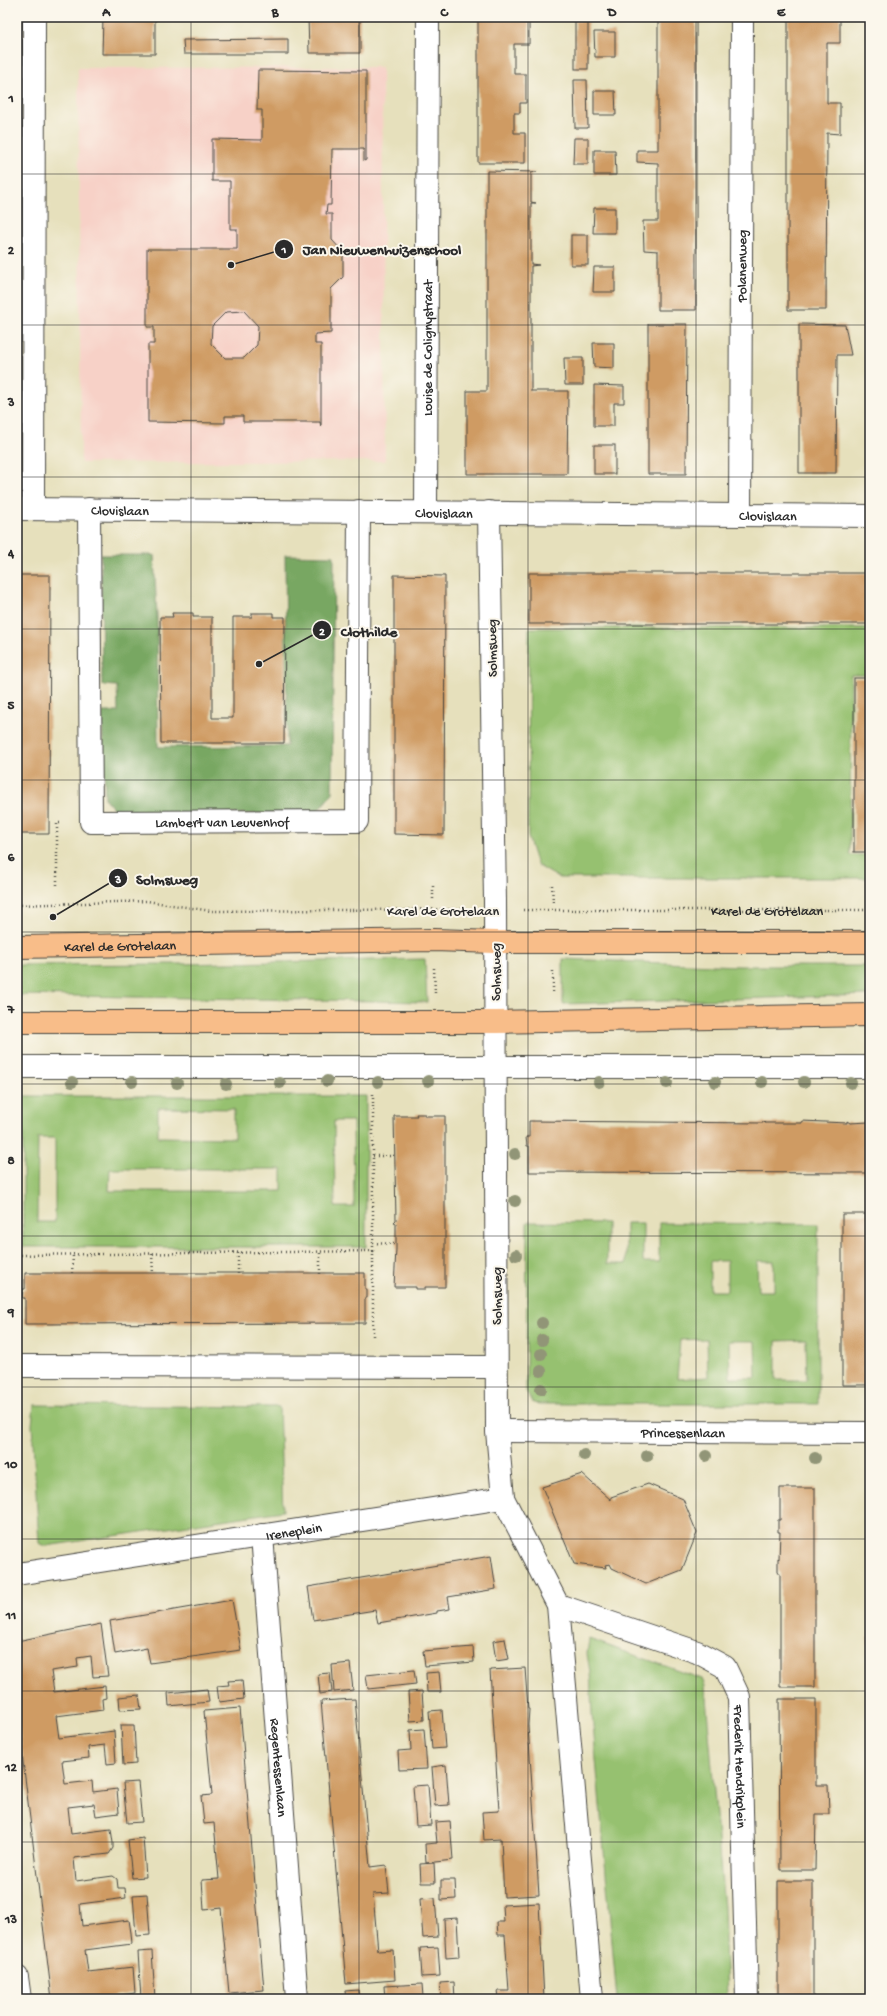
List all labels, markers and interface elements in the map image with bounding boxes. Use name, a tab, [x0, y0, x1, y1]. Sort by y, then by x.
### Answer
text: A	[101, 6, 111, 21]
text: B	[271, 6, 280, 21]
text: C	[439, 6, 449, 21]
text: D	[607, 6, 617, 21]
text: E	[777, 6, 786, 21]
text: 1	[7, 92, 14, 107]
street label: Polanenweg	[735, 230, 752, 303]
callout: Jan Nieuwenhuizenschool	[274, 236, 469, 263]
text: Jan Nieuwenhuizenschool	[302, 242, 462, 260]
text: 2	[8, 244, 15, 259]
text: 1	[281, 244, 287, 258]
street label: Louise de Colignystraat	[420, 279, 438, 416]
text: 3	[7, 396, 15, 411]
street label: Clovislaan	[91, 504, 149, 521]
street label: Clovislaan	[415, 506, 473, 524]
street label: Clovislaan	[739, 509, 797, 526]
text: 4	[7, 547, 15, 562]
callout: Clothilde	[312, 617, 405, 644]
street label: Solmsweg	[484, 619, 503, 677]
text: Clothilde	[340, 624, 399, 642]
text: 2	[319, 626, 325, 640]
text: 5	[8, 699, 15, 714]
street label: Lambert van Leuvenhof	[155, 815, 291, 833]
text: 6	[8, 851, 15, 866]
callout: Solmsweg	[108, 865, 206, 892]
text: Solmsweg	[136, 872, 199, 890]
text: 3	[114, 874, 121, 888]
street label: Karel de Grotelaan	[387, 904, 499, 921]
street label: Karel de Grotelaan	[711, 904, 823, 921]
street label: Karel de Grotelaan	[64, 938, 177, 957]
street label: Solmsweg	[489, 943, 506, 1001]
text: 7	[7, 1003, 16, 1018]
text: 8	[7, 1154, 15, 1169]
street label: Solmsweg	[490, 1267, 507, 1325]
text: 9	[7, 1306, 15, 1321]
street label: Princessenlaan	[640, 1426, 725, 1443]
text: 10	[4, 1458, 18, 1473]
street label: Ireneplein	[265, 1520, 324, 1546]
text: 11	[5, 1609, 16, 1624]
street label: Frederik Hendrikplein	[728, 1703, 748, 1829]
street label: Regentessenlaan	[265, 1718, 289, 1818]
text: 12	[4, 1761, 17, 1776]
text: 13	[4, 1913, 17, 1928]

